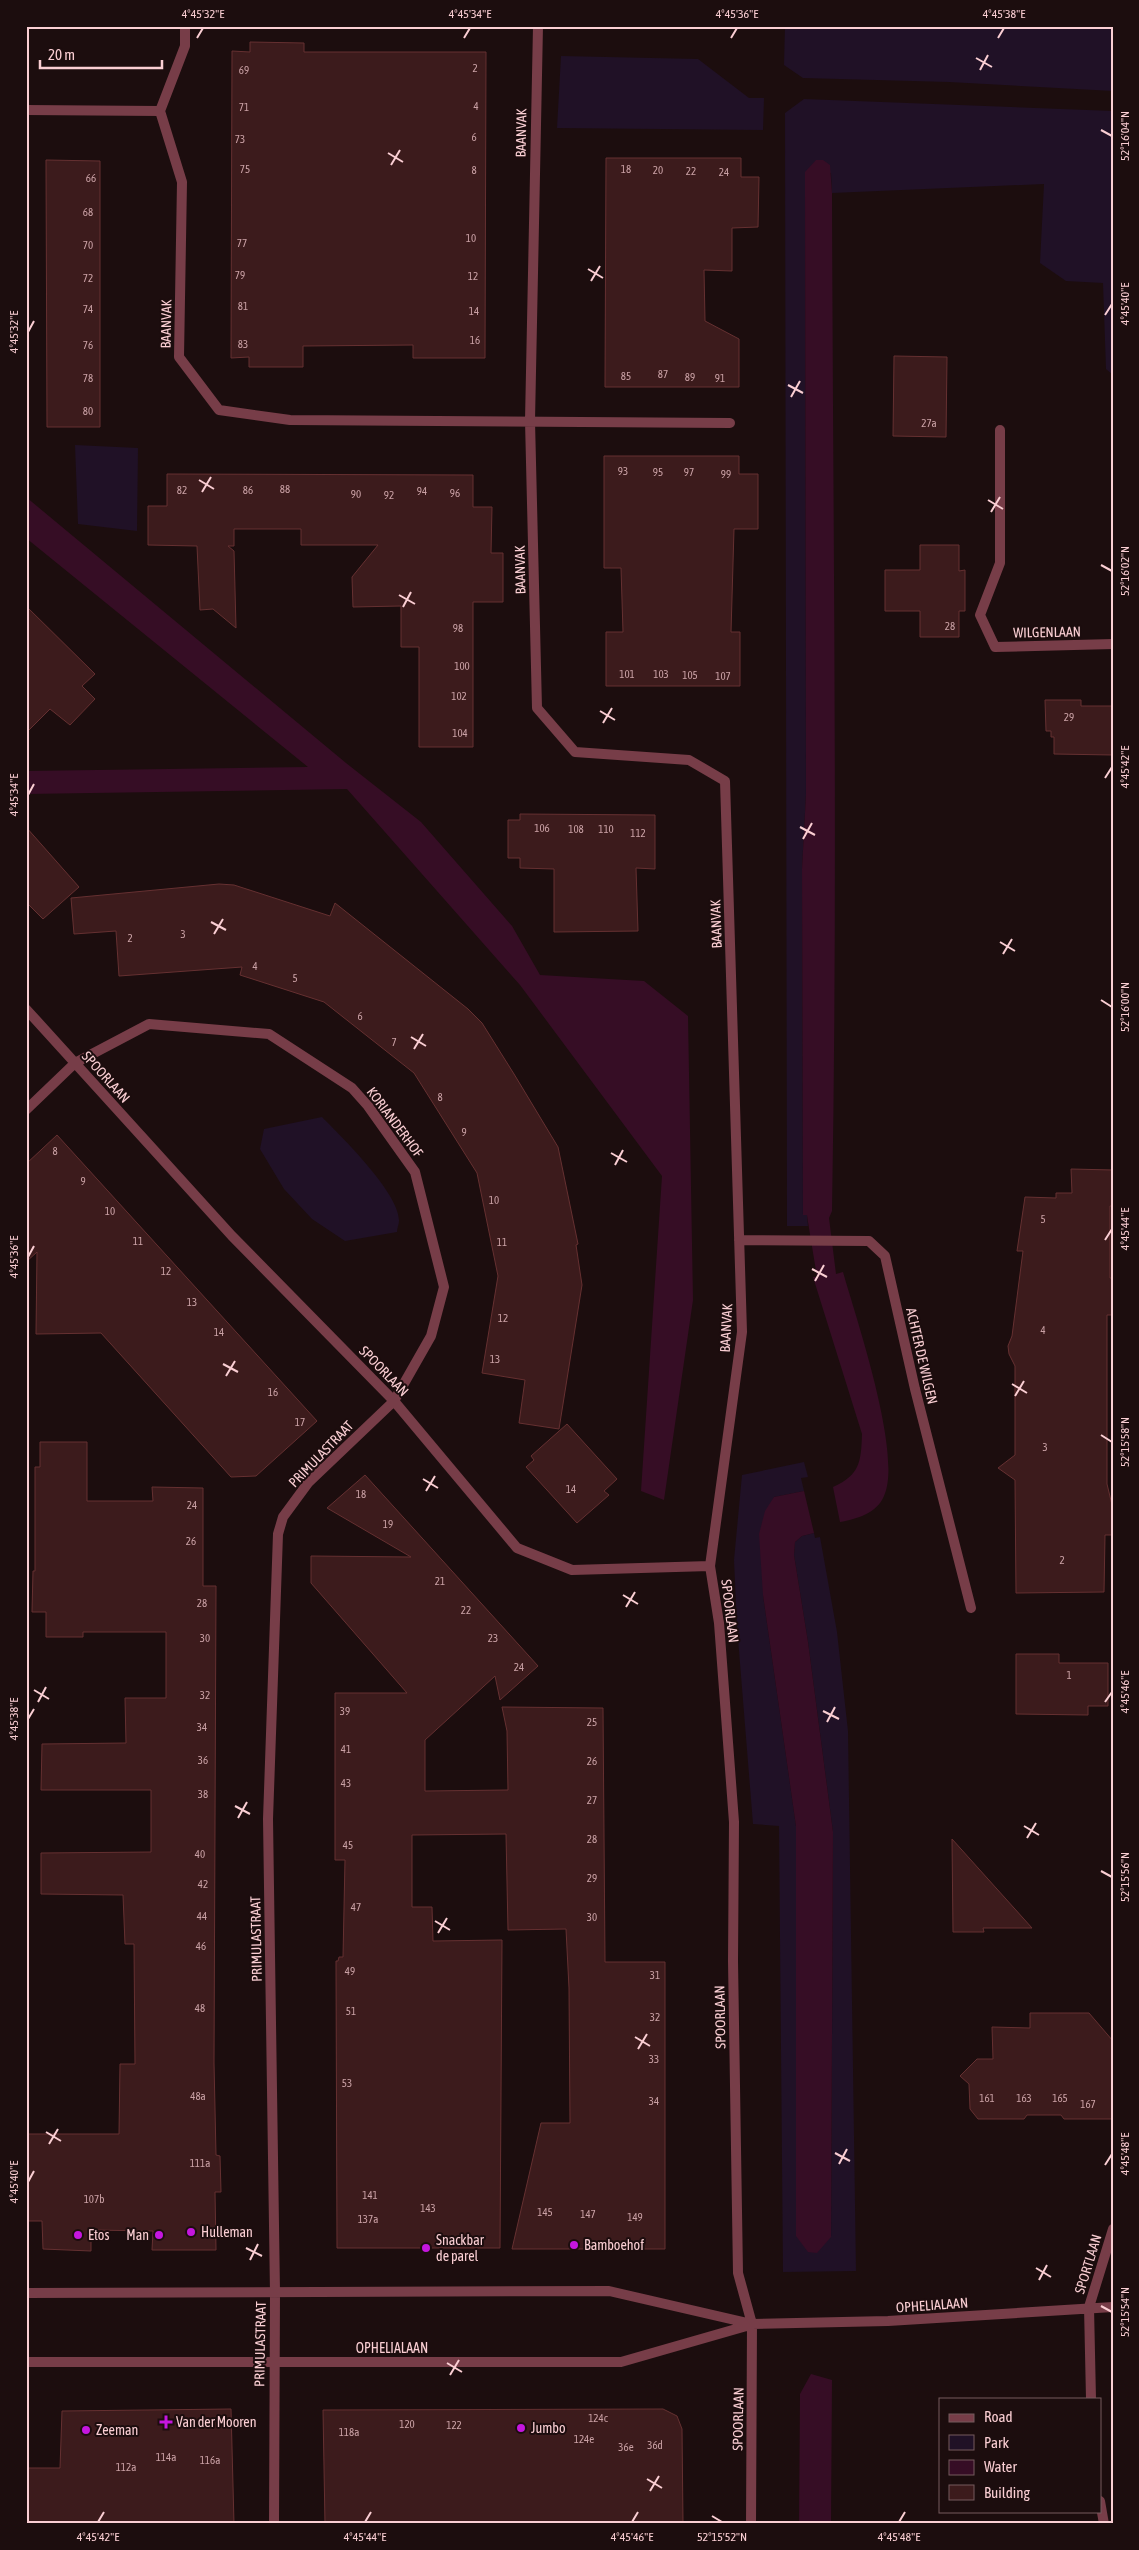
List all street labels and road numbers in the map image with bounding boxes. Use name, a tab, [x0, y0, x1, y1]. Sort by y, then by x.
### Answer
street label: BAANVAK	[513, 108, 529, 158]
street label: BAANVAK	[158, 299, 174, 349]
street label: BAANVAK	[512, 545, 528, 595]
street label: WILGENLAAN	[1013, 623, 1081, 641]
street label: BAANVAK	[707, 899, 725, 949]
street label: SPOORLAAN	[79, 1048, 133, 1106]
street label: KORIANDERHOF	[364, 1084, 427, 1160]
street label: BAANVAK	[717, 1303, 735, 1353]
street label: ACHTER DE WILGEN	[903, 1306, 941, 1406]
street label: SPOORLAAN	[356, 1343, 412, 1399]
street label: PRIMULASTRAAT	[285, 1418, 357, 1490]
street label: SPOORLAAN	[718, 1579, 742, 1643]
street label: PRIMULASTRAAT	[247, 1896, 265, 1982]
street label: SPOORLAAN	[711, 1985, 729, 2049]
street label: SPORTLAAN	[1071, 2232, 1105, 2296]
street label: OPHELIALAAN	[895, 2294, 969, 2316]
street label: PRIMULASTRAAT	[251, 2301, 269, 2387]
street label: OPHELIALAAN	[356, 2340, 428, 2356]
street label: SPOORLAAN	[729, 2387, 747, 2451]

